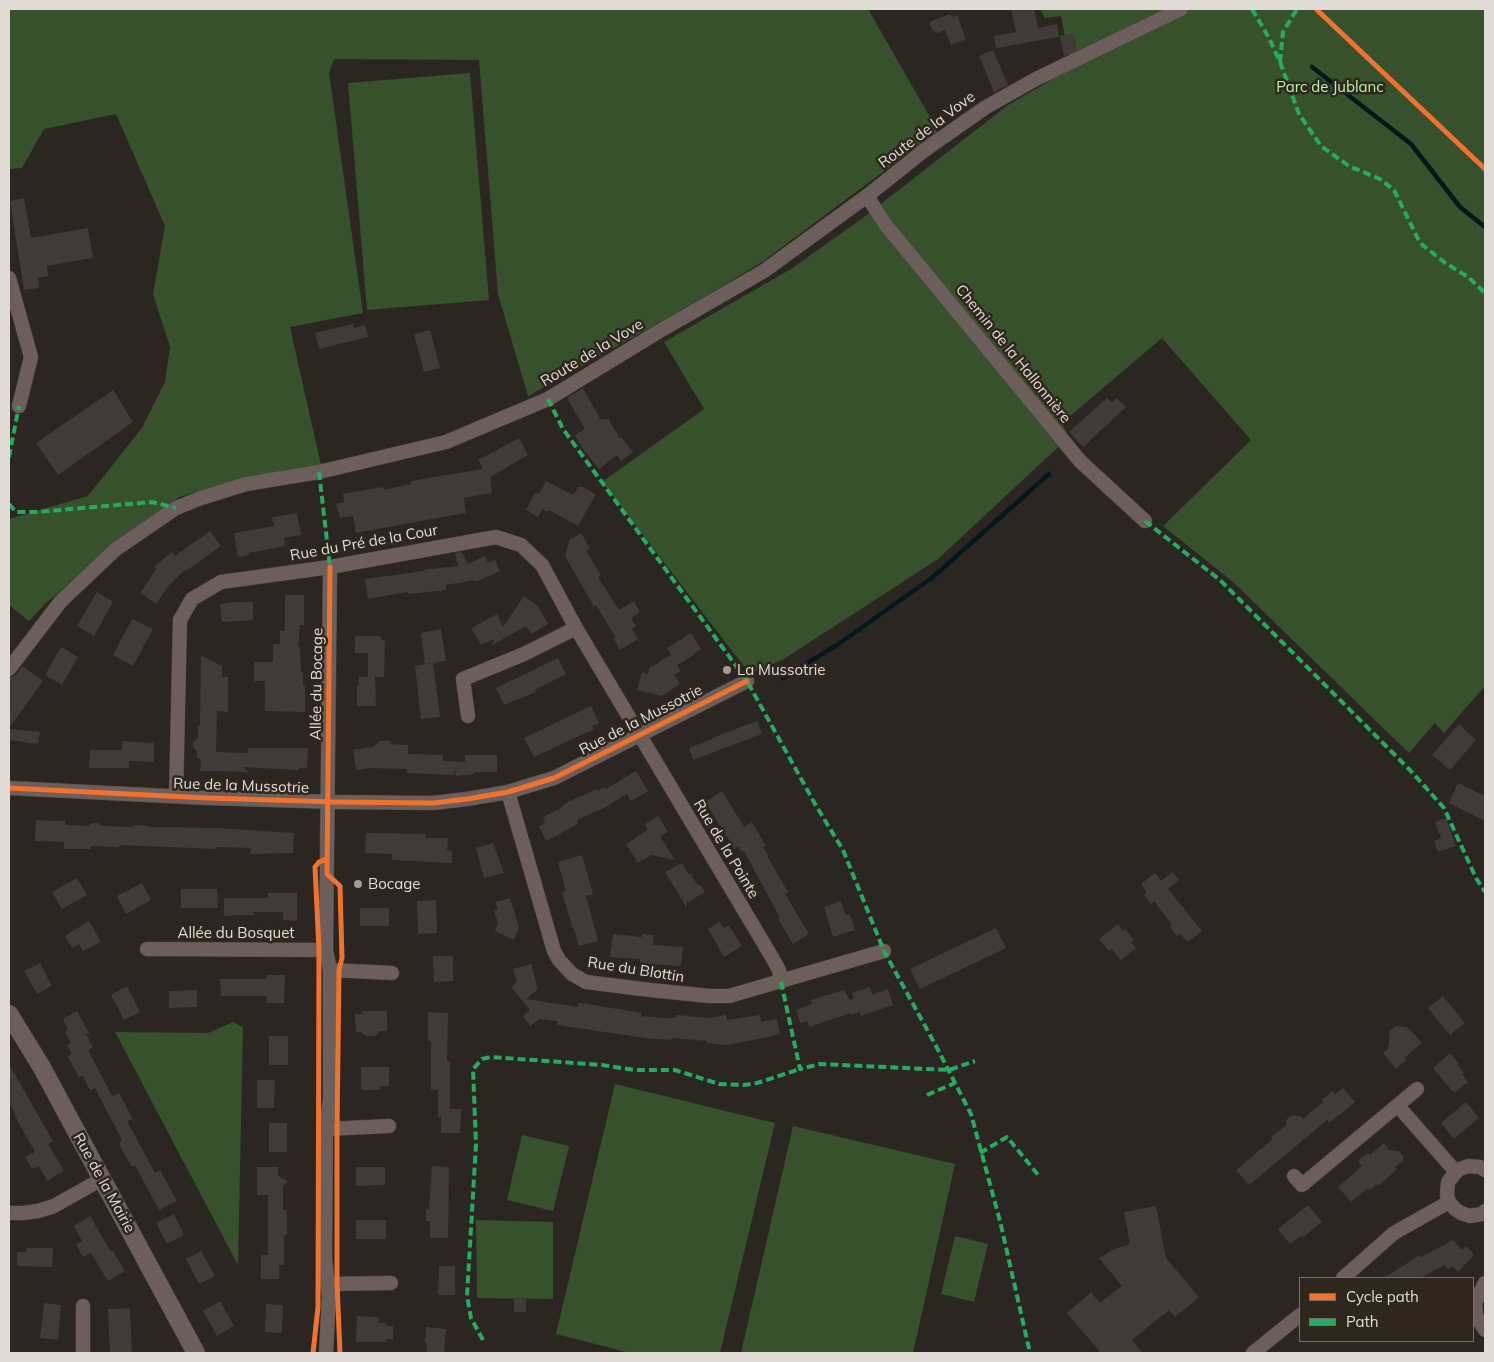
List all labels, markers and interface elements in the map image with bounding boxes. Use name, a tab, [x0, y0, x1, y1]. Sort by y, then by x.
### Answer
park label: Parc de Jublanc	[1276, 78, 1384, 96]
street label: Route de la Vove	[875, 88, 979, 172]
street label: Chemin de la Hallonnière	[951, 281, 1075, 427]
street label: Route de la Vove	[538, 315, 646, 391]
street label: Rue du Pré de la Cour	[289, 521, 439, 565]
street label: Allée du Bocage	[307, 628, 327, 740]
place label: La Mussotrie	[737, 661, 825, 679]
marker: La Mussotrie	[721, 664, 733, 676]
street label: Rue de la Mussotrie	[576, 681, 706, 759]
street label: Rue de la Mussotrie	[173, 775, 309, 797]
street label: Rue de la Pointe	[689, 796, 763, 902]
place label: Bocage	[368, 875, 420, 893]
marker: Bocage	[352, 878, 364, 890]
street label: Allée du Bosquet	[177, 924, 295, 942]
street label: Rue du Blottin	[586, 953, 686, 987]
street label: Rue de la Mairie	[69, 1130, 139, 1236]
legend	[1299, 1277, 1474, 1342]
text: Cycle path	[1346, 1287, 1419, 1306]
text: Path	[1346, 1312, 1378, 1331]

